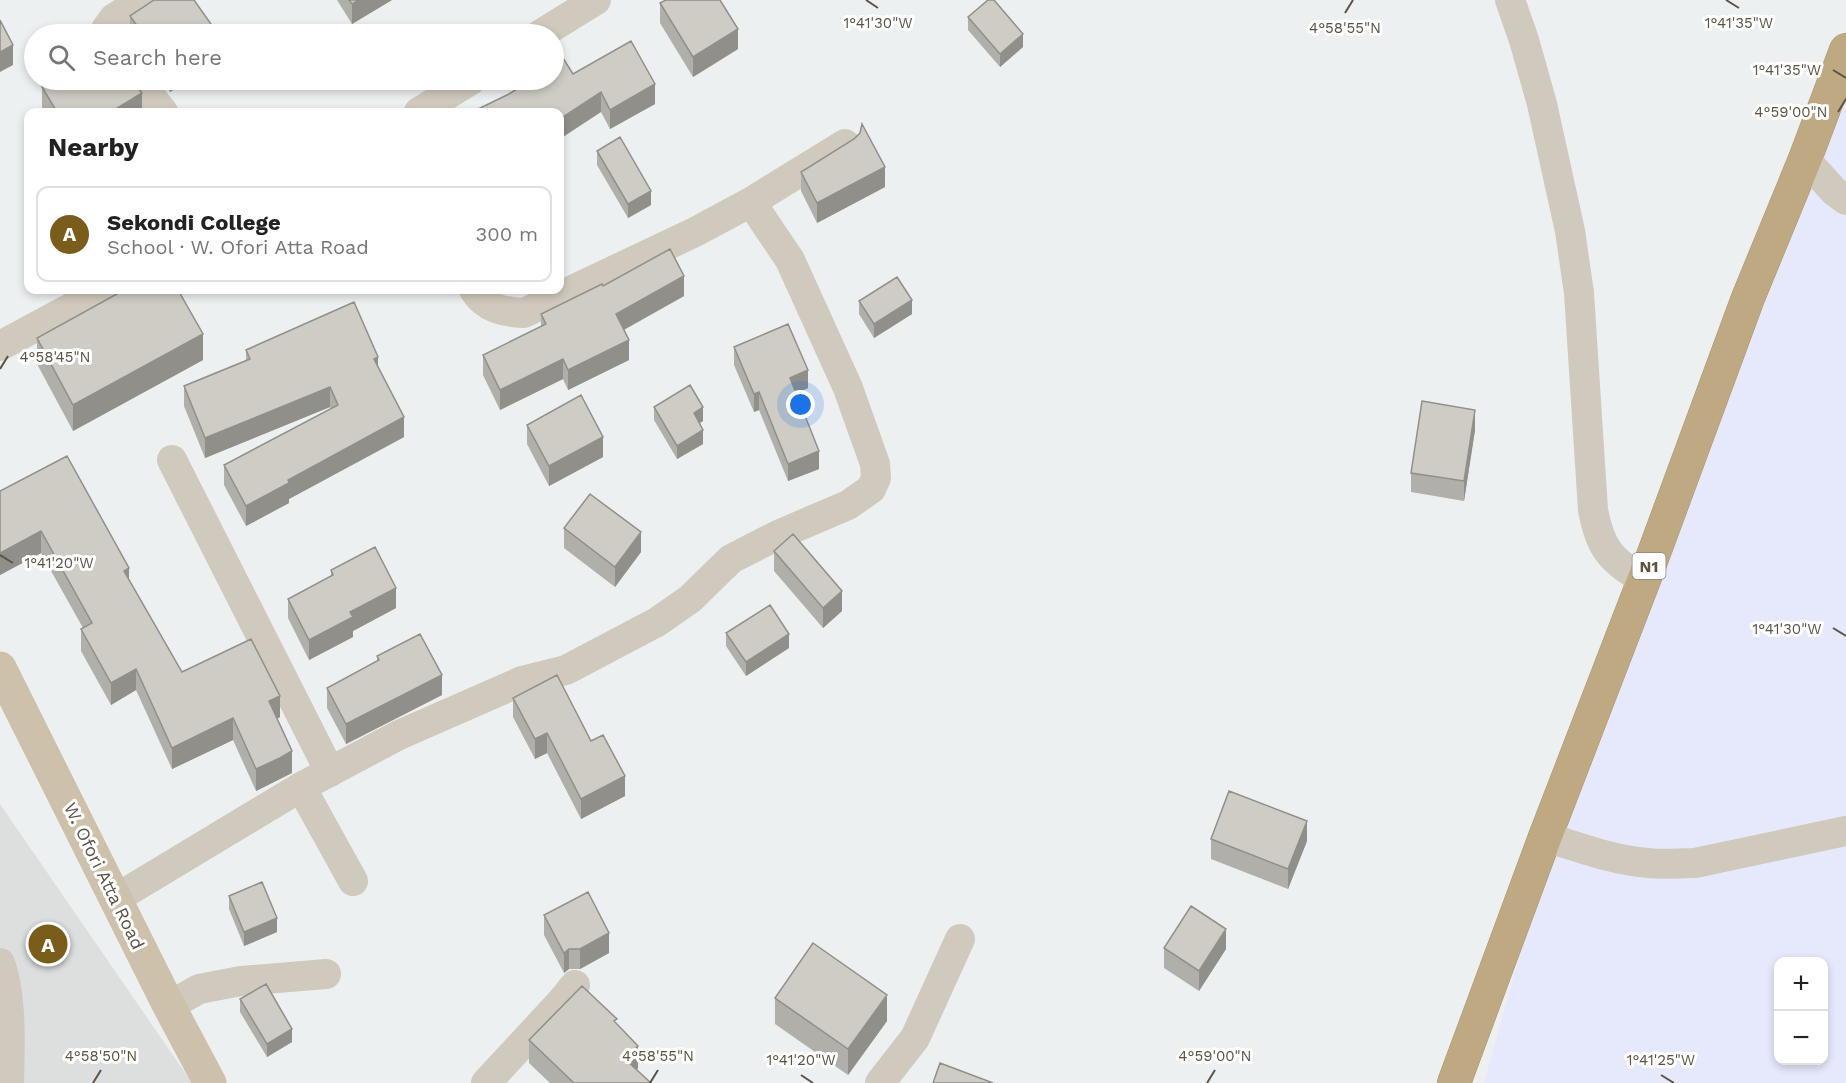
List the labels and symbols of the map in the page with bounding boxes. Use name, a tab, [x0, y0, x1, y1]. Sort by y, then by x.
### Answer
text: 1°41'30"W	[843, 14, 913, 32]
text: 1°41'35"W	[1705, 14, 1773, 32]
text: 4°58'55"N	[1309, 19, 1381, 37]
text: 1°41'35"W	[1753, 61, 1821, 79]
text: 4°59'00"N	[1754, 103, 1828, 121]
text: 4°58'45"N	[19, 348, 91, 366]
your location	[786, 390, 815, 419]
road number: N1	[1632, 553, 1666, 579]
text: 1°41'20"W	[24, 554, 94, 572]
text: 1°41'30"W	[1752, 620, 1822, 638]
street label: W. Ofori Atta Road	[60, 799, 149, 953]
pin: A	[28, 922, 68, 966]
text: 4°58'50"N	[65, 1047, 137, 1065]
text: 4°58'55"N	[622, 1047, 694, 1065]
text: 4°59'00"N	[1178, 1047, 1252, 1065]
text: 1°41'20"W	[766, 1051, 836, 1069]
text: 1°41'25"W	[1627, 1051, 1695, 1069]

